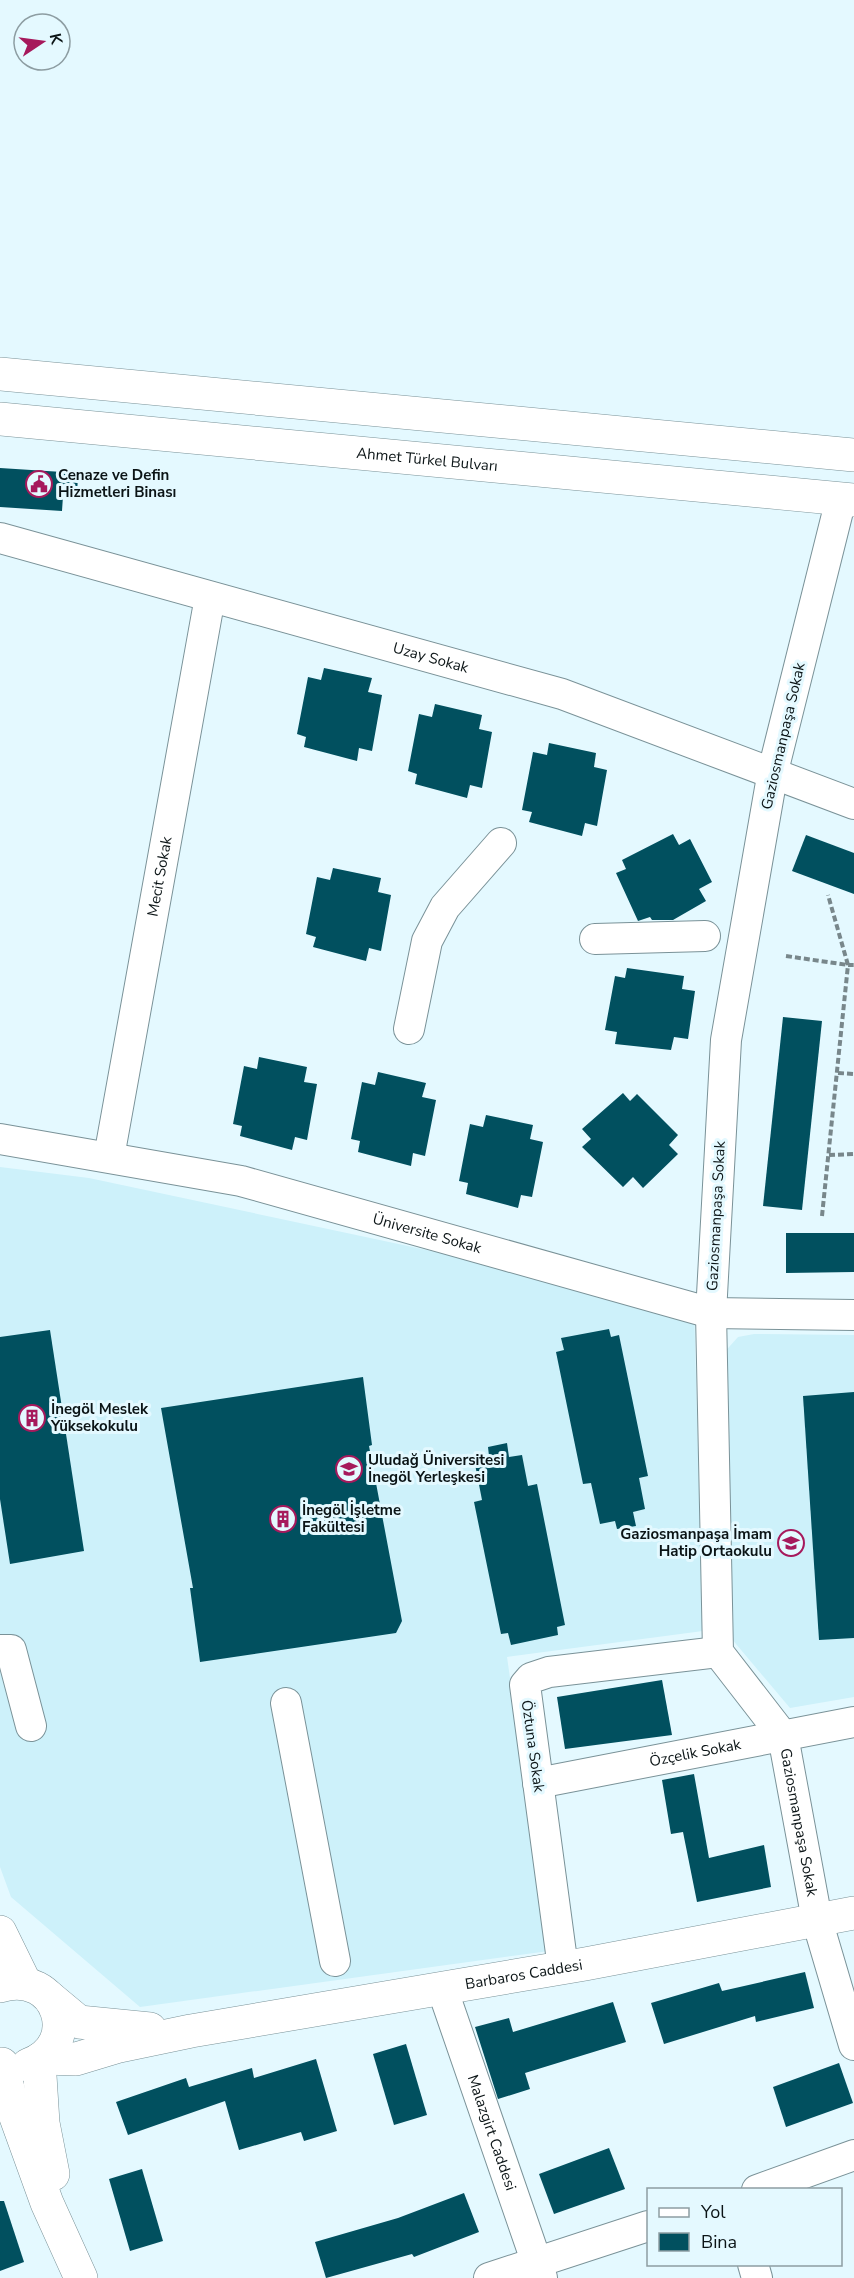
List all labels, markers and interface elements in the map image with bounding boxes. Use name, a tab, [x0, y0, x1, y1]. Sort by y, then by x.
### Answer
north arrow	[12, 12, 72, 72]
text: K	[44, 31, 68, 48]
street label: Ahmet Türkel Bulvarı	[355, 443, 499, 476]
place label: Cenaze ve Defin Hizmetleri Binası	[58, 465, 176, 502]
public building icon: Cenaze ve Defin Hizmetleri Binası	[24, 469, 54, 499]
street label: Uzay Sokak	[391, 638, 471, 678]
street label: Gaziosmanpaşa Sokak	[756, 660, 810, 811]
street label: Mecit Sokak	[143, 834, 177, 918]
street label: Gaziosmanpaşa Sokak	[702, 1140, 730, 1292]
street label: Üniversite Sokak	[371, 1209, 484, 1258]
place label: İnegöl Meslek Yüksekokulu	[50, 1399, 149, 1436]
building icon: İnegöl Meslek Yüksekokulu	[17, 1403, 47, 1433]
place label: Uludağ Üniversitesi İnegöl Yerleşkesi	[368, 1450, 504, 1487]
school or university icon: Uludağ Üniversitesi İnegöl Yerleşkesi	[334, 1454, 364, 1484]
place label: İnegöl İşletme Fakültesi	[302, 1500, 401, 1537]
building icon: İnegöl İşletme Fakültesi	[268, 1504, 298, 1534]
place label: Gaziosmanpaşa İmam Hatip Ortaokulu	[620, 1524, 772, 1561]
school or university icon: Gaziosmanpaşa İmam Hatip Ortaokulu	[776, 1528, 806, 1558]
street label: Öztuna Sokak	[517, 1699, 549, 1794]
street label: Özçelik Sokak	[648, 1734, 743, 1771]
street label: Gaziosmanpaşa Sokak	[775, 1747, 823, 1899]
street label: Barbaros Caddesi	[463, 1955, 584, 1994]
street label: Malazgirt Caddesi	[463, 2072, 521, 2193]
legend	[647, 2188, 842, 2266]
text: Yol	[700, 2200, 726, 2224]
text: Bina	[701, 2230, 737, 2254]

